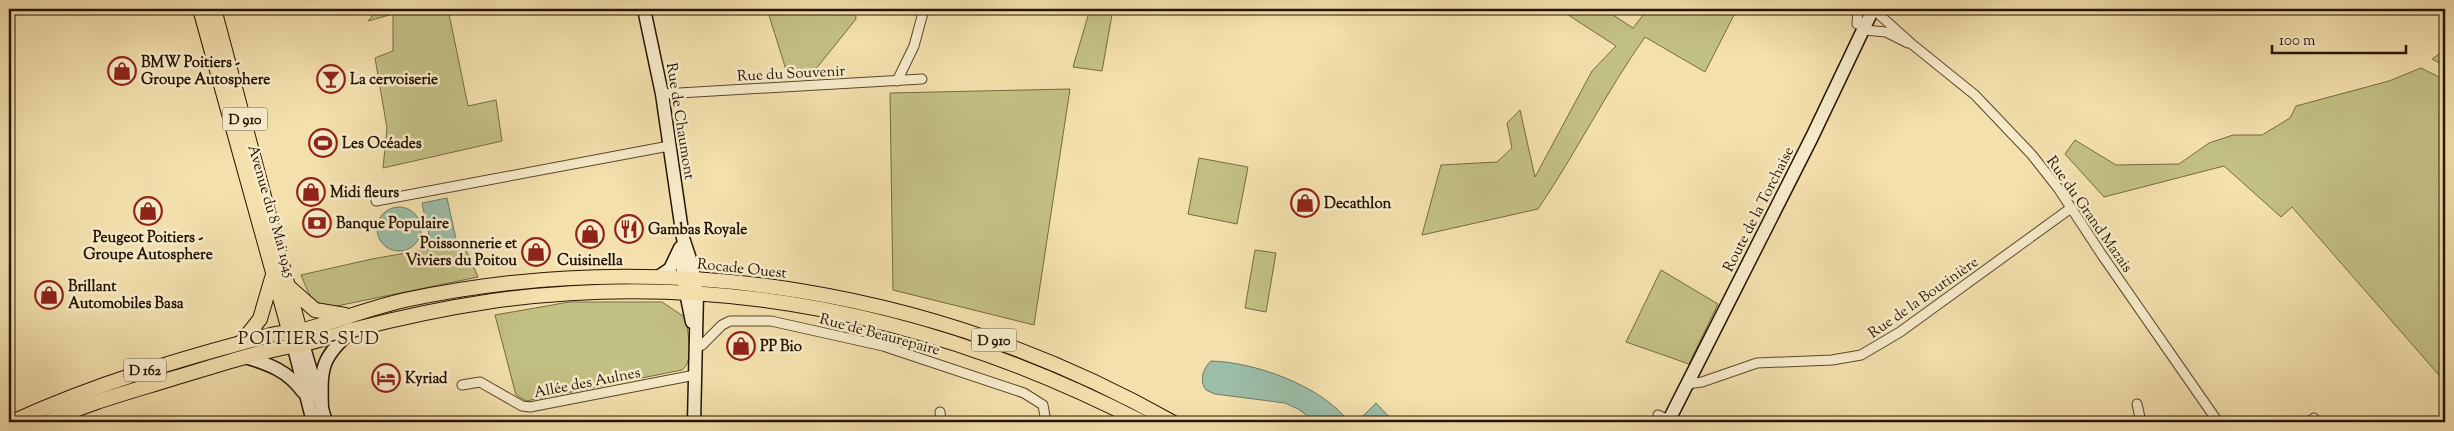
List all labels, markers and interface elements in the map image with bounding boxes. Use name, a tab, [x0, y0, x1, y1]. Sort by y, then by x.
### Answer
scale bar	[2272, 22, 2405, 54]
text: 100 m	[2279, 31, 2316, 52]
place label: BMW Poitiers - Groupe Autosphere	[141, 53, 270, 91]
shop icon: BMW Poitiers - Groupe Autosphere	[107, 56, 137, 86]
street label: Rue de Chaumont	[660, 61, 699, 181]
street label: Rue du Souvenir	[737, 61, 846, 88]
bar icon: La cervoiserie	[316, 64, 346, 94]
place label: La cervoiserie	[350, 70, 438, 91]
road number: D 910	[222, 108, 268, 130]
sports icon: Les Océades	[308, 128, 338, 158]
place label: Les Océades	[342, 134, 422, 155]
street label: Avenue du 8 Mai 1945	[242, 143, 300, 280]
street label: Route de la Torchaise	[1719, 143, 1800, 276]
street label: Rue du Grand Mazais	[2041, 152, 2137, 277]
shop icon: Midi fleurs	[296, 177, 326, 207]
place label: Midi fleurs	[330, 183, 399, 204]
shop icon: Decathlon	[1290, 188, 1320, 218]
place label: Decathlon	[1324, 194, 1392, 215]
shop icon: Peugeot Poitiers - Groupe Autosphere	[133, 196, 163, 226]
bank icon: Banque Populaire	[302, 208, 332, 238]
place label: Banque Populaire	[336, 214, 449, 235]
restaurant icon: Gambas Royale	[614, 214, 644, 244]
shop icon: Cuisinella	[575, 219, 605, 249]
place label: Gambas Royale	[648, 220, 747, 241]
place label: Peugeot Poitiers - Groupe Autosphere	[83, 228, 213, 266]
place label: Poissonnerie et Viviers du Poitou	[406, 234, 518, 272]
shop icon: Poissonnerie et Viviers du Poitou	[521, 237, 551, 267]
place label: Cuisinella	[557, 251, 623, 272]
street label: Rue de la Boutinière	[1864, 252, 1983, 344]
street label: Rocade Ouest	[696, 254, 788, 285]
place label: Brillant Automobiles Basa	[68, 277, 184, 315]
shop icon: Brillant Automobiles Basa	[34, 280, 64, 310]
street label: Rue de Beaurepaire	[817, 309, 942, 362]
district label: POITIERS-SUD	[238, 327, 380, 353]
road number: D 910	[972, 328, 1016, 352]
shop icon: PP Bio	[726, 331, 756, 361]
place label: PP Bio	[760, 337, 802, 358]
road number: D 162	[124, 358, 166, 382]
hotel icon: Kyriad	[371, 363, 401, 393]
street label: Allée des Aulnes	[532, 363, 642, 404]
place label: Kyriad	[405, 369, 448, 390]

